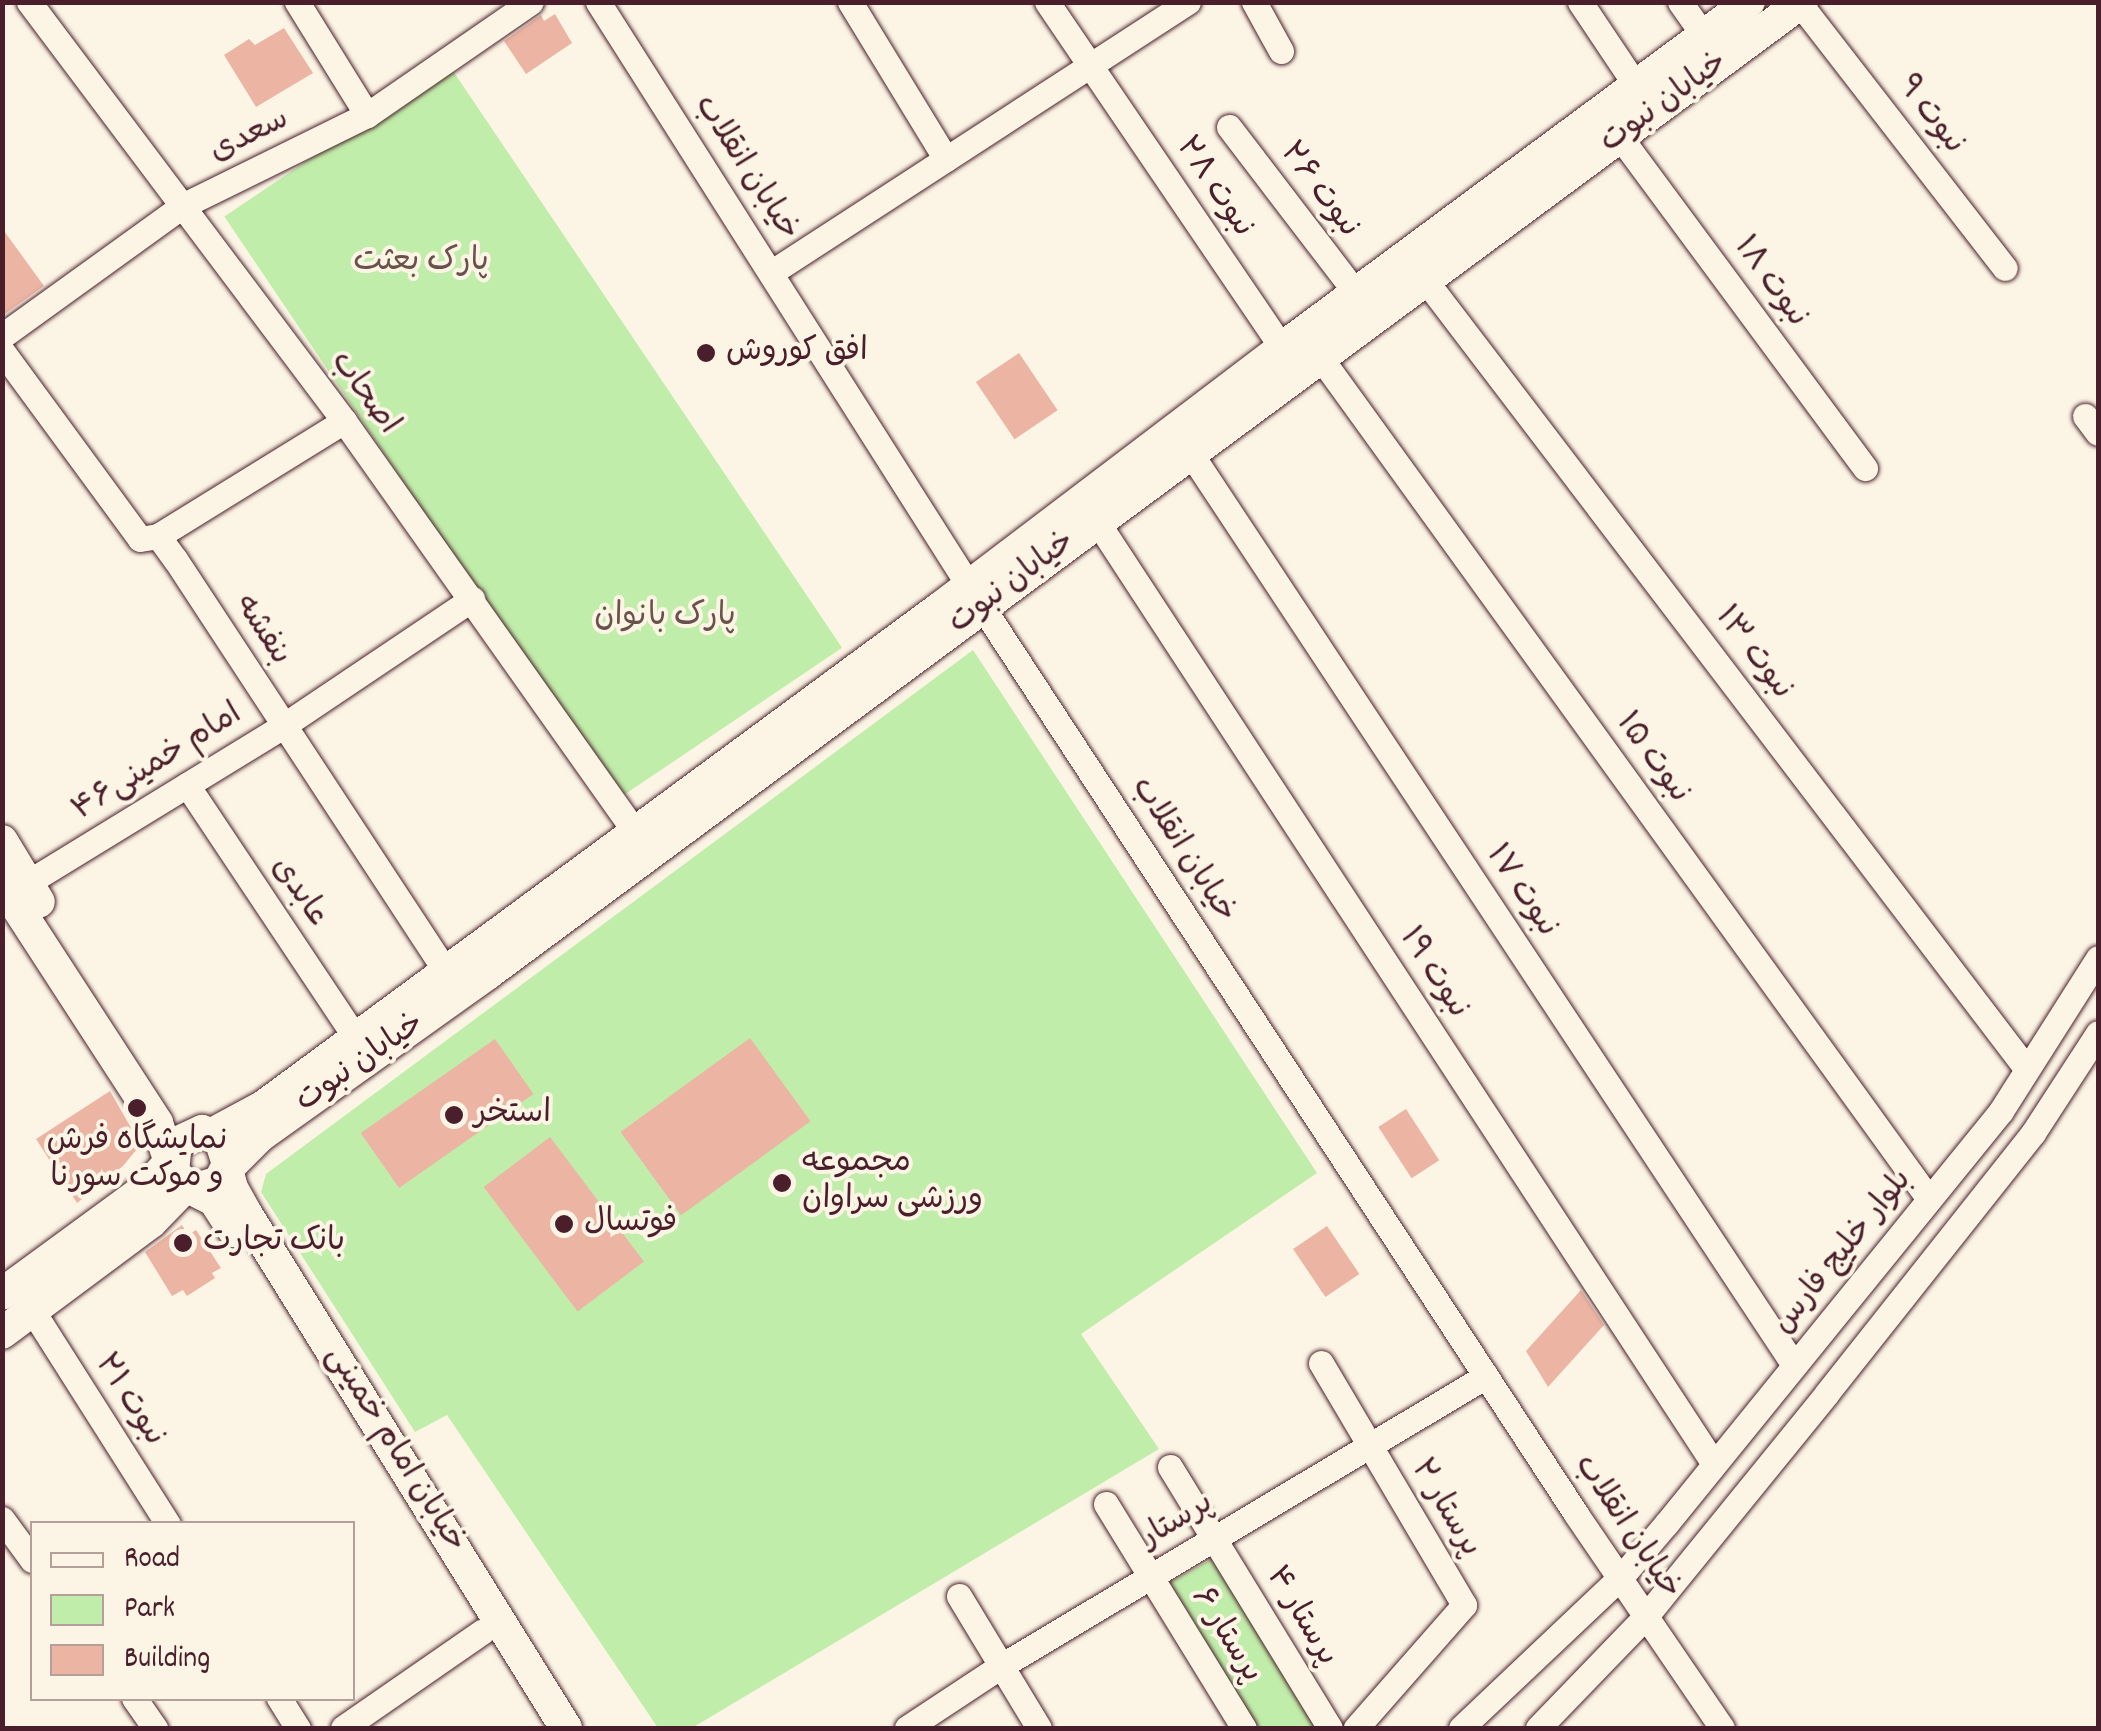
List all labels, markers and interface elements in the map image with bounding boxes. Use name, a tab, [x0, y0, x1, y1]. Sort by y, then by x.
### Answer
street label: خیابان نبوت	[1594, 45, 1736, 163]
street label: نبوت ۹	[1886, 69, 1972, 163]
street label: خیابان انقلاب	[684, 89, 806, 249]
street label: سعدی	[204, 101, 296, 173]
street label: نبوت ۲۸	[1166, 130, 1260, 246]
street label: نبوت ۲۶	[1270, 136, 1366, 246]
street label: نبوت ۱۸	[1723, 230, 1815, 336]
park label: پارک بعثت	[353, 244, 489, 282]
place label: افق کوروش	[726, 334, 868, 372]
marker: افق کوروش	[695, 342, 717, 364]
street label: اصحاب	[320, 345, 406, 443]
street label: خیابان نبوت	[942, 524, 1084, 644]
street label: بنفشه	[224, 589, 298, 673]
park label: پارک بانوان	[594, 599, 736, 637]
street label: نبوت ۱۳	[1705, 600, 1799, 708]
street label: امام خمینی۴۶	[66, 697, 250, 831]
street label: نبوت ۱۵	[1605, 706, 1697, 812]
street label: خیابان انقلاب	[1121, 771, 1243, 931]
street label: نبوت ۱۷	[1475, 839, 1565, 945]
street label: عابدی	[261, 851, 335, 935]
street label: نبوت ۱۹	[1388, 921, 1476, 1027]
street label: خیابان نبوت	[289, 1006, 433, 1122]
place label: استخر	[474, 1096, 551, 1134]
marker: نمایشگاه فرش و موکت سورنا	[126, 1097, 148, 1119]
marker: استخر	[443, 1104, 465, 1126]
place label: نمایشگاه فرش و موکت سورنا	[47, 1124, 227, 1199]
place label: مجموعه ورزشی سراوان	[802, 1146, 983, 1221]
street label: بلوار خلیج فارس	[1766, 1163, 1922, 1343]
marker: مجموعه ورزشی سراوان	[771, 1172, 793, 1194]
place label: فوتسال	[584, 1205, 677, 1243]
marker: فوتسال	[553, 1213, 575, 1235]
place label: بانک تجارت	[203, 1224, 345, 1262]
marker: بانک تجارت	[172, 1232, 194, 1254]
street label: خیابان امام خمینی	[315, 1340, 473, 1560]
street label: نبوت ۲۱	[84, 1348, 172, 1454]
street label: خیابان انقلاب	[1564, 1449, 1688, 1607]
street label: پرستار ۲	[1400, 1453, 1488, 1565]
street label: پرستار	[1135, 1485, 1221, 1559]
legend	[30, 1521, 355, 1701]
text: Road	[124, 1539, 180, 1582]
street label: پرستار ۴	[1255, 1560, 1345, 1674]
street label: پرستار ۶	[1181, 1581, 1269, 1691]
text: Park	[124, 1589, 175, 1632]
text: Building	[124, 1639, 210, 1682]

